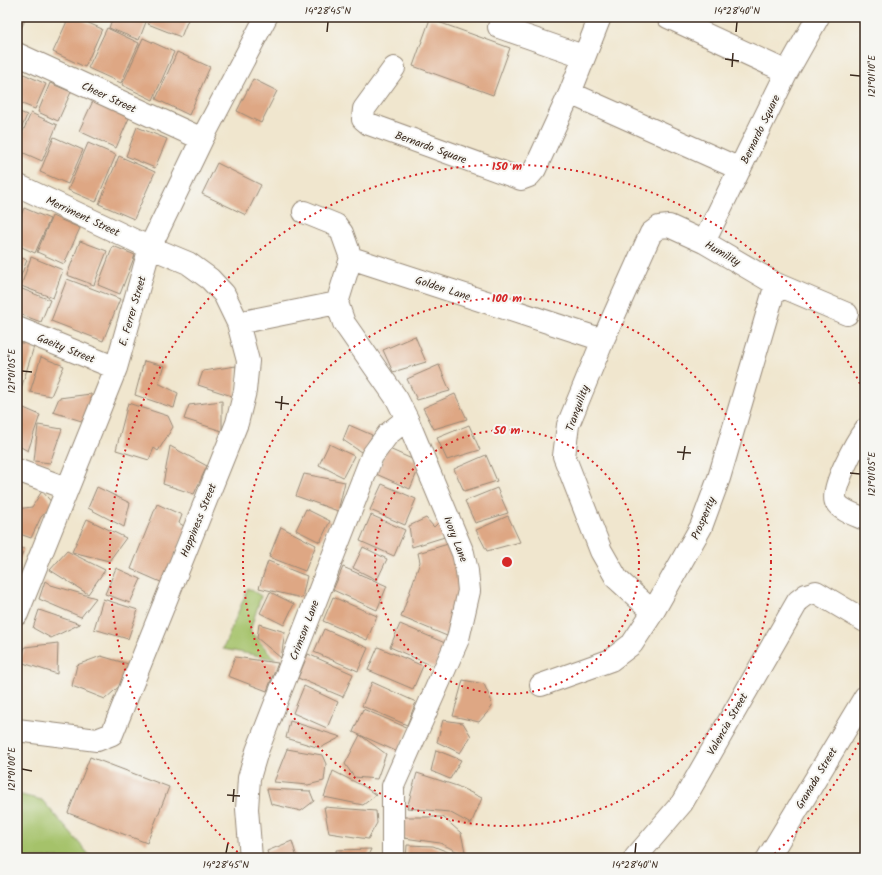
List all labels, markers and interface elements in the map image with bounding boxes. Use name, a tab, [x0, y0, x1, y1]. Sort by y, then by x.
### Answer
text: 14°28'45"N	[305, 3, 351, 19]
text: 14°28'40"N	[714, 3, 760, 19]
text: 121°01'10"E	[864, 54, 880, 97]
street label: Cheer Street	[78, 77, 139, 119]
street label: Bernardo Square	[736, 92, 785, 167]
street label: Bernardo Square	[392, 127, 469, 169]
text: 150 m	[492, 157, 522, 176]
street label: Merriment Street	[43, 192, 123, 242]
street label: Humility	[701, 236, 745, 272]
street label: Golden Lane	[413, 272, 473, 306]
street label: E. Ferrer Street	[114, 273, 152, 349]
text: 100 m	[492, 289, 522, 308]
street label: Gaeity Street	[34, 329, 98, 369]
text: 121°01'05"E	[4, 348, 20, 393]
street label: Tranquility	[561, 382, 595, 434]
text: 50 m	[493, 421, 521, 440]
text: 121°01'05"E	[864, 451, 880, 496]
street label: Happiness Street	[176, 480, 222, 560]
street label: Prosperity	[687, 493, 721, 543]
street label: Ivory Lane	[438, 514, 472, 565]
centre of rings	[500, 555, 514, 569]
street label: Crimson Lane	[285, 597, 325, 663]
street label: Valencia Street	[703, 689, 753, 759]
street label: Granada Street	[791, 743, 843, 813]
text: 121°01'00"E	[4, 746, 20, 791]
text: 14°28'45"N	[203, 857, 249, 873]
text: 14°28'40"N	[612, 857, 658, 873]

